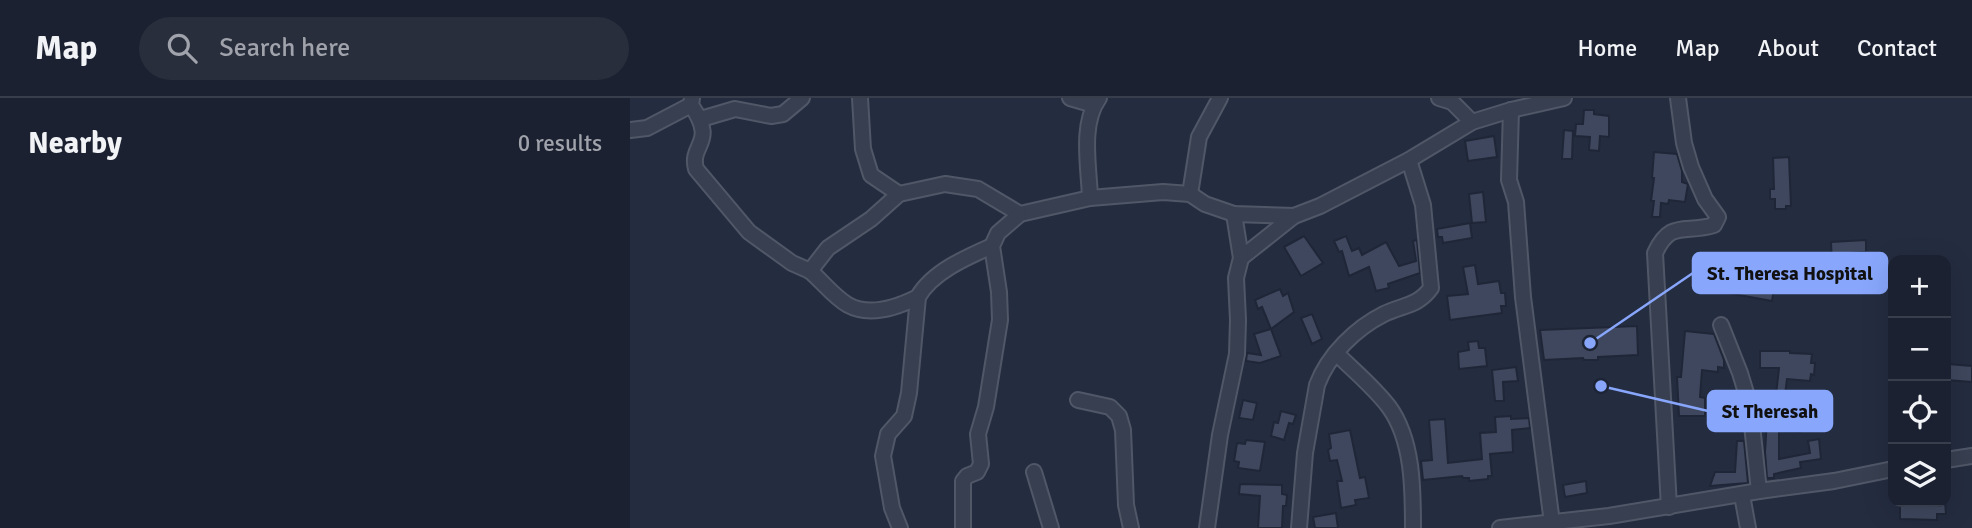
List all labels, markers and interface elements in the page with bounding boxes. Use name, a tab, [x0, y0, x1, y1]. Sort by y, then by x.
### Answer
search box	[139, 17, 629, 80]
text: Map	[35, 28, 97, 69]
icon: search	[163, 29, 201, 67]
text: Search here	[219, 32, 350, 64]
text: Home	[1577, 33, 1637, 63]
text: Map	[1675, 33, 1720, 63]
text: About	[1758, 33, 1819, 63]
text: Contact	[1857, 33, 1937, 63]
text: Nearby	[28, 125, 122, 162]
text: 0 results	[518, 129, 602, 158]
callout: St. Theresa Hospital	[1693, 253, 1887, 293]
map controls	[1888, 255, 1951, 507]
button: +	[1888, 255, 1951, 318]
text: St. Theresa Hospital	[1707, 262, 1873, 286]
button: −	[1888, 318, 1951, 381]
button: locate	[1888, 381, 1951, 444]
callout: St Theresah	[1708, 391, 1832, 431]
text: St Theresah	[1722, 400, 1818, 424]
button: layers	[1888, 444, 1951, 507]

